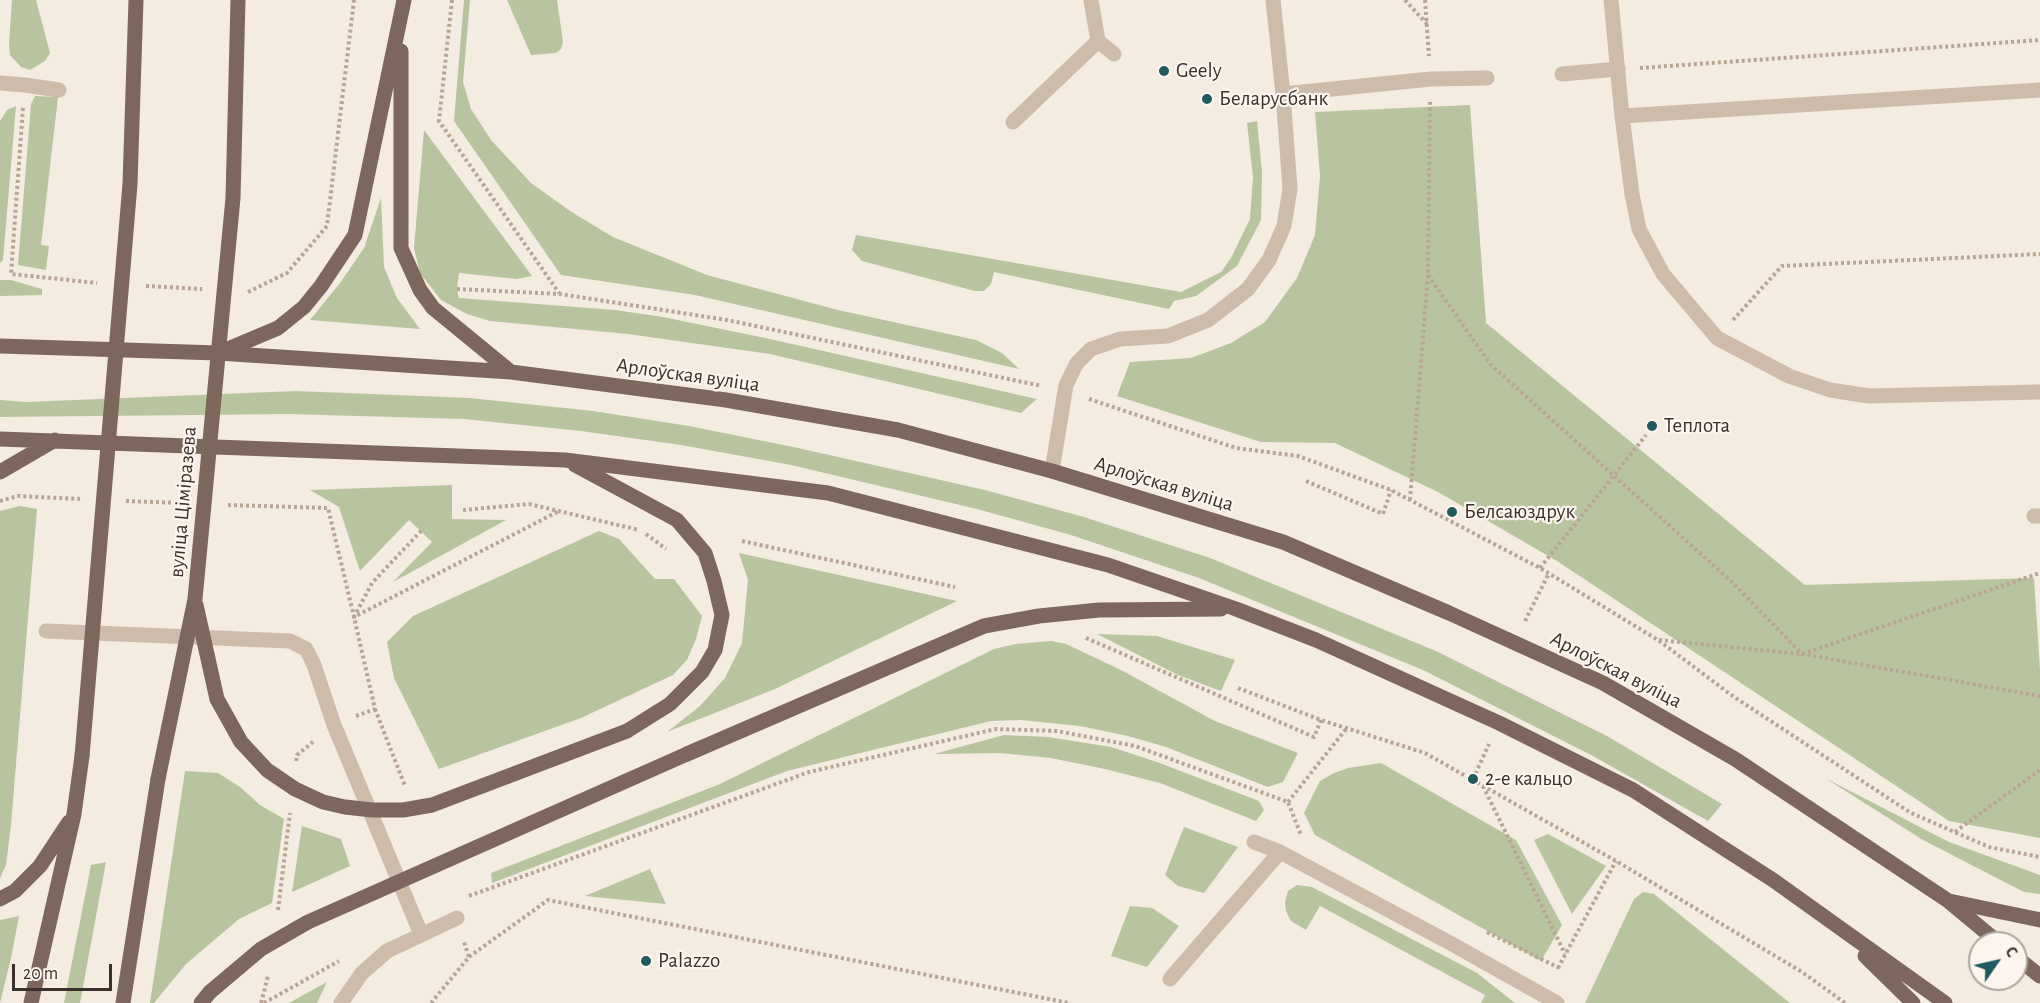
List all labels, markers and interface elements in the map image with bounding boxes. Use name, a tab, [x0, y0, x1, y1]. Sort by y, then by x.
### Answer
place label: Geely	[1176, 58, 1222, 84]
marker: Geely	[1157, 64, 1171, 78]
place label: Беларусбанк	[1219, 86, 1328, 112]
marker: Беларусбанк	[1200, 92, 1214, 106]
street label: Арлоўская вуліца	[615, 352, 761, 398]
place label: Теплота	[1664, 413, 1730, 439]
marker: Теплота	[1645, 419, 1659, 433]
street label: вуліца Ціміразева	[164, 425, 202, 579]
street label: Арлоўская вуліца	[1091, 451, 1237, 517]
place label: Белсаюздрук	[1464, 499, 1575, 525]
marker: Белсаюздрук	[1445, 505, 1459, 519]
street label: Арлоўская вуліца	[1546, 626, 1686, 714]
place label: 2-е кальцо	[1485, 766, 1573, 792]
marker: 2-е кальцо	[1466, 772, 1480, 786]
north arrow	[1968, 931, 2028, 991]
text: С	[2002, 944, 2020, 960]
place label: Palazzo	[658, 948, 720, 974]
scale bar	[15, 952, 116, 990]
marker: Palazzo	[639, 954, 653, 968]
text: 20 m	[23, 965, 58, 983]

